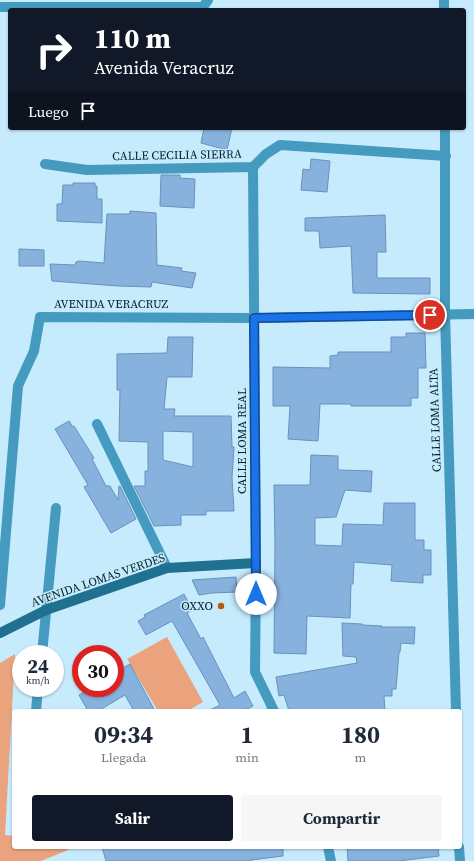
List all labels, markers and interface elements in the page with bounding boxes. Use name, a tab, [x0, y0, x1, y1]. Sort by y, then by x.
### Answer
text: 110 m	[94, 19, 171, 57]
icon: right	[28, 24, 80, 76]
text: Avenida Veracruz	[94, 55, 234, 80]
icon: arrive	[77, 100, 99, 122]
text: Luego	[28, 101, 69, 122]
street label: CALLE CECILIA SIERRA	[112, 146, 242, 164]
street label: AVENIDA VERACRUZ	[54, 296, 168, 312]
pin	[413, 298, 447, 332]
icon: arrive	[419, 304, 441, 326]
street label: CALLE LOMA ALTA	[425, 367, 445, 472]
street label: CALLE LOMA REAL	[234, 388, 250, 494]
street label: AVENIDA LOMAS VERDES	[29, 550, 167, 610]
position arrow	[235, 573, 277, 615]
place label: OXXO	[181, 598, 213, 614]
marker: OXXO	[216, 601, 226, 611]
speed limit sign: 30	[72, 645, 124, 697]
text: 24	[27, 652, 49, 680]
text: km/h	[26, 674, 50, 687]
text: 09:34	[94, 718, 153, 751]
text: 1	[241, 718, 254, 751]
text: 180	[341, 718, 380, 751]
text: Llegada	[101, 749, 146, 766]
text: min	[235, 749, 259, 766]
text: m	[355, 749, 366, 766]
button: Salir	[32, 795, 233, 841]
button: Compartir	[241, 795, 442, 841]

